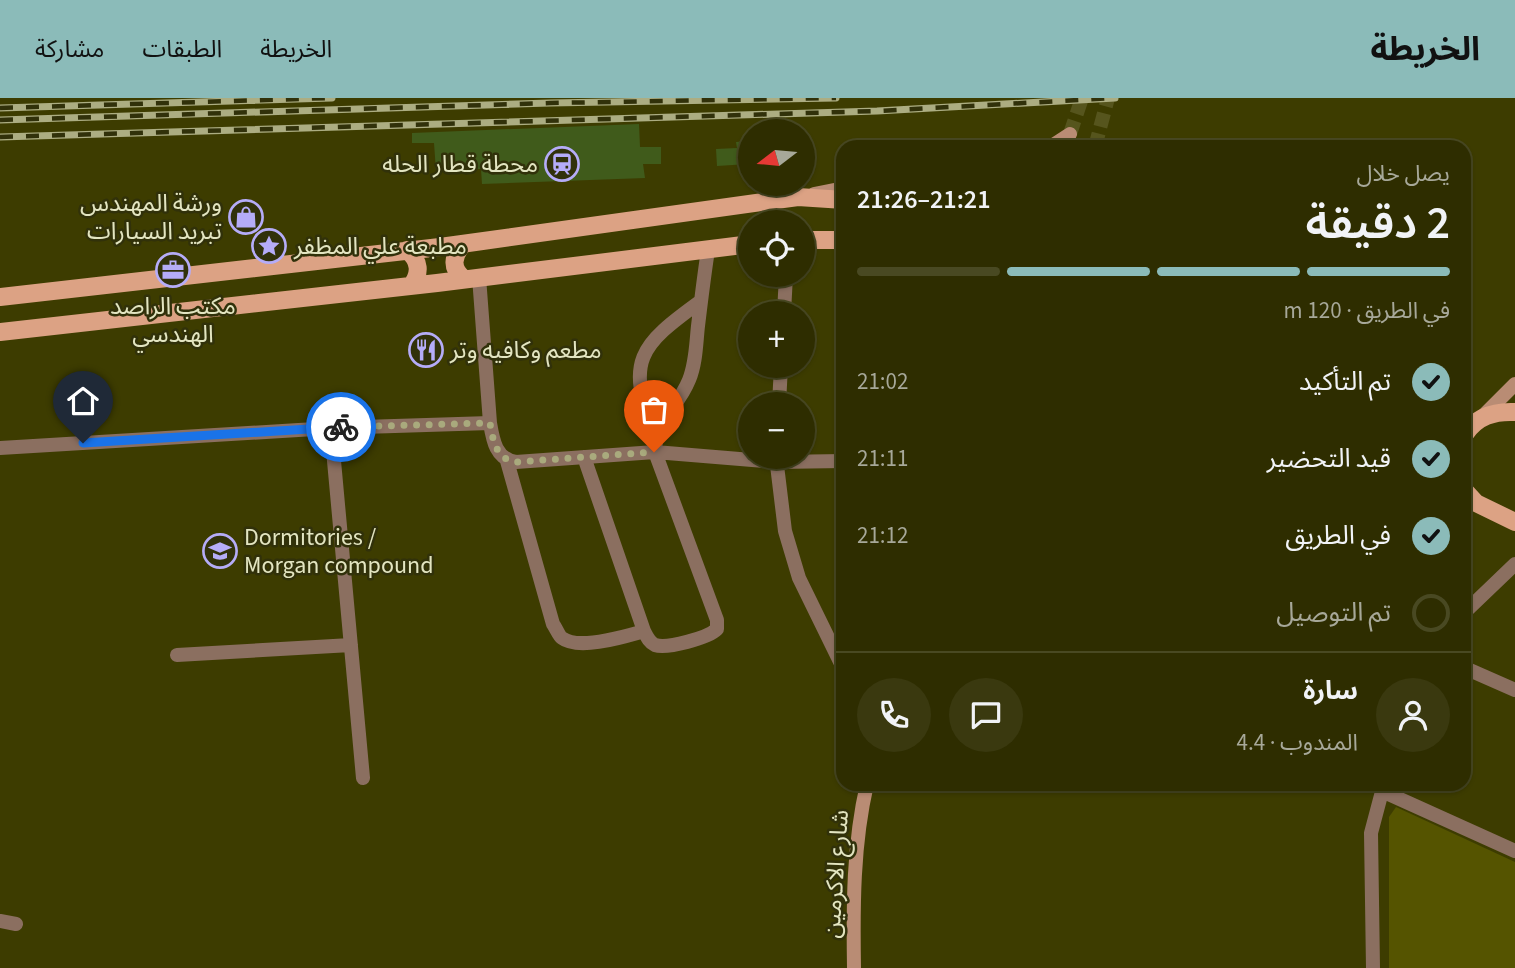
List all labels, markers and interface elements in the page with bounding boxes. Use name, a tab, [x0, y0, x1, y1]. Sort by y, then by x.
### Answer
text: الخريطة	[1370, 26, 1480, 73]
text: مشاركة	[35, 32, 104, 67]
text: الطبقات	[142, 32, 222, 67]
text: الخريطة	[260, 32, 332, 67]
north arrow	[738, 119, 816, 196]
map controls	[738, 119, 815, 469]
station icon: محطة قطار الحله	[543, 145, 581, 183]
place label: محطة قطار الحله	[382, 147, 538, 182]
text: يصل خلال	[1357, 157, 1450, 190]
text: 21:21–21:26	[857, 181, 991, 218]
place label: ورشة المهندس تبريد السيارات	[80, 186, 222, 249]
text: 2 دقيقة	[1306, 191, 1450, 256]
shop icon: ورشة المهندس تبريد السيارات	[227, 198, 265, 236]
button: locate	[738, 210, 815, 287]
place icon: مطبعة علي المظفر	[250, 227, 288, 265]
place label: مطبعة علي المظفر	[293, 229, 467, 264]
office icon: مكتب الراصد الهندسي	[154, 251, 192, 289]
place label: مكتب الراصد الهندسي	[110, 289, 236, 352]
text: في الطريق · 120 m	[1284, 294, 1450, 327]
button: +	[738, 301, 815, 378]
restaurant icon: مطعم وكافيه وتر	[407, 331, 445, 369]
place label: مطعم وكافيه وتر	[449, 333, 602, 368]
text: تم التأكيد	[1299, 363, 1391, 400]
icon: check	[1412, 363, 1450, 401]
text: 21:02	[857, 365, 908, 398]
pin	[53, 371, 113, 443]
pin	[624, 380, 684, 452]
icon: home	[64, 382, 102, 420]
icon: bag	[635, 391, 673, 429]
courier	[306, 392, 376, 462]
button: −	[738, 392, 815, 469]
icon: bike	[322, 408, 360, 446]
text: قيد التحضير	[1267, 440, 1391, 477]
icon: check	[1412, 440, 1450, 478]
text: 21:11	[857, 442, 908, 475]
text: في الطريق	[1285, 517, 1391, 554]
icon: check	[1412, 517, 1450, 555]
text: 21:12	[857, 519, 908, 552]
place label: Dormitories / Morgan compound	[244, 520, 433, 583]
school or university icon: Dormitories / Morgan compound	[201, 532, 239, 570]
text: تم التوصيل	[1276, 594, 1391, 631]
text: سارة	[1303, 672, 1358, 709]
button: phone	[857, 678, 931, 752]
button: chat	[949, 678, 1023, 752]
button: person	[1376, 678, 1450, 752]
text: المندوب · 4.4	[1236, 726, 1358, 759]
street label: شارع الاكرمين	[814, 809, 858, 939]

